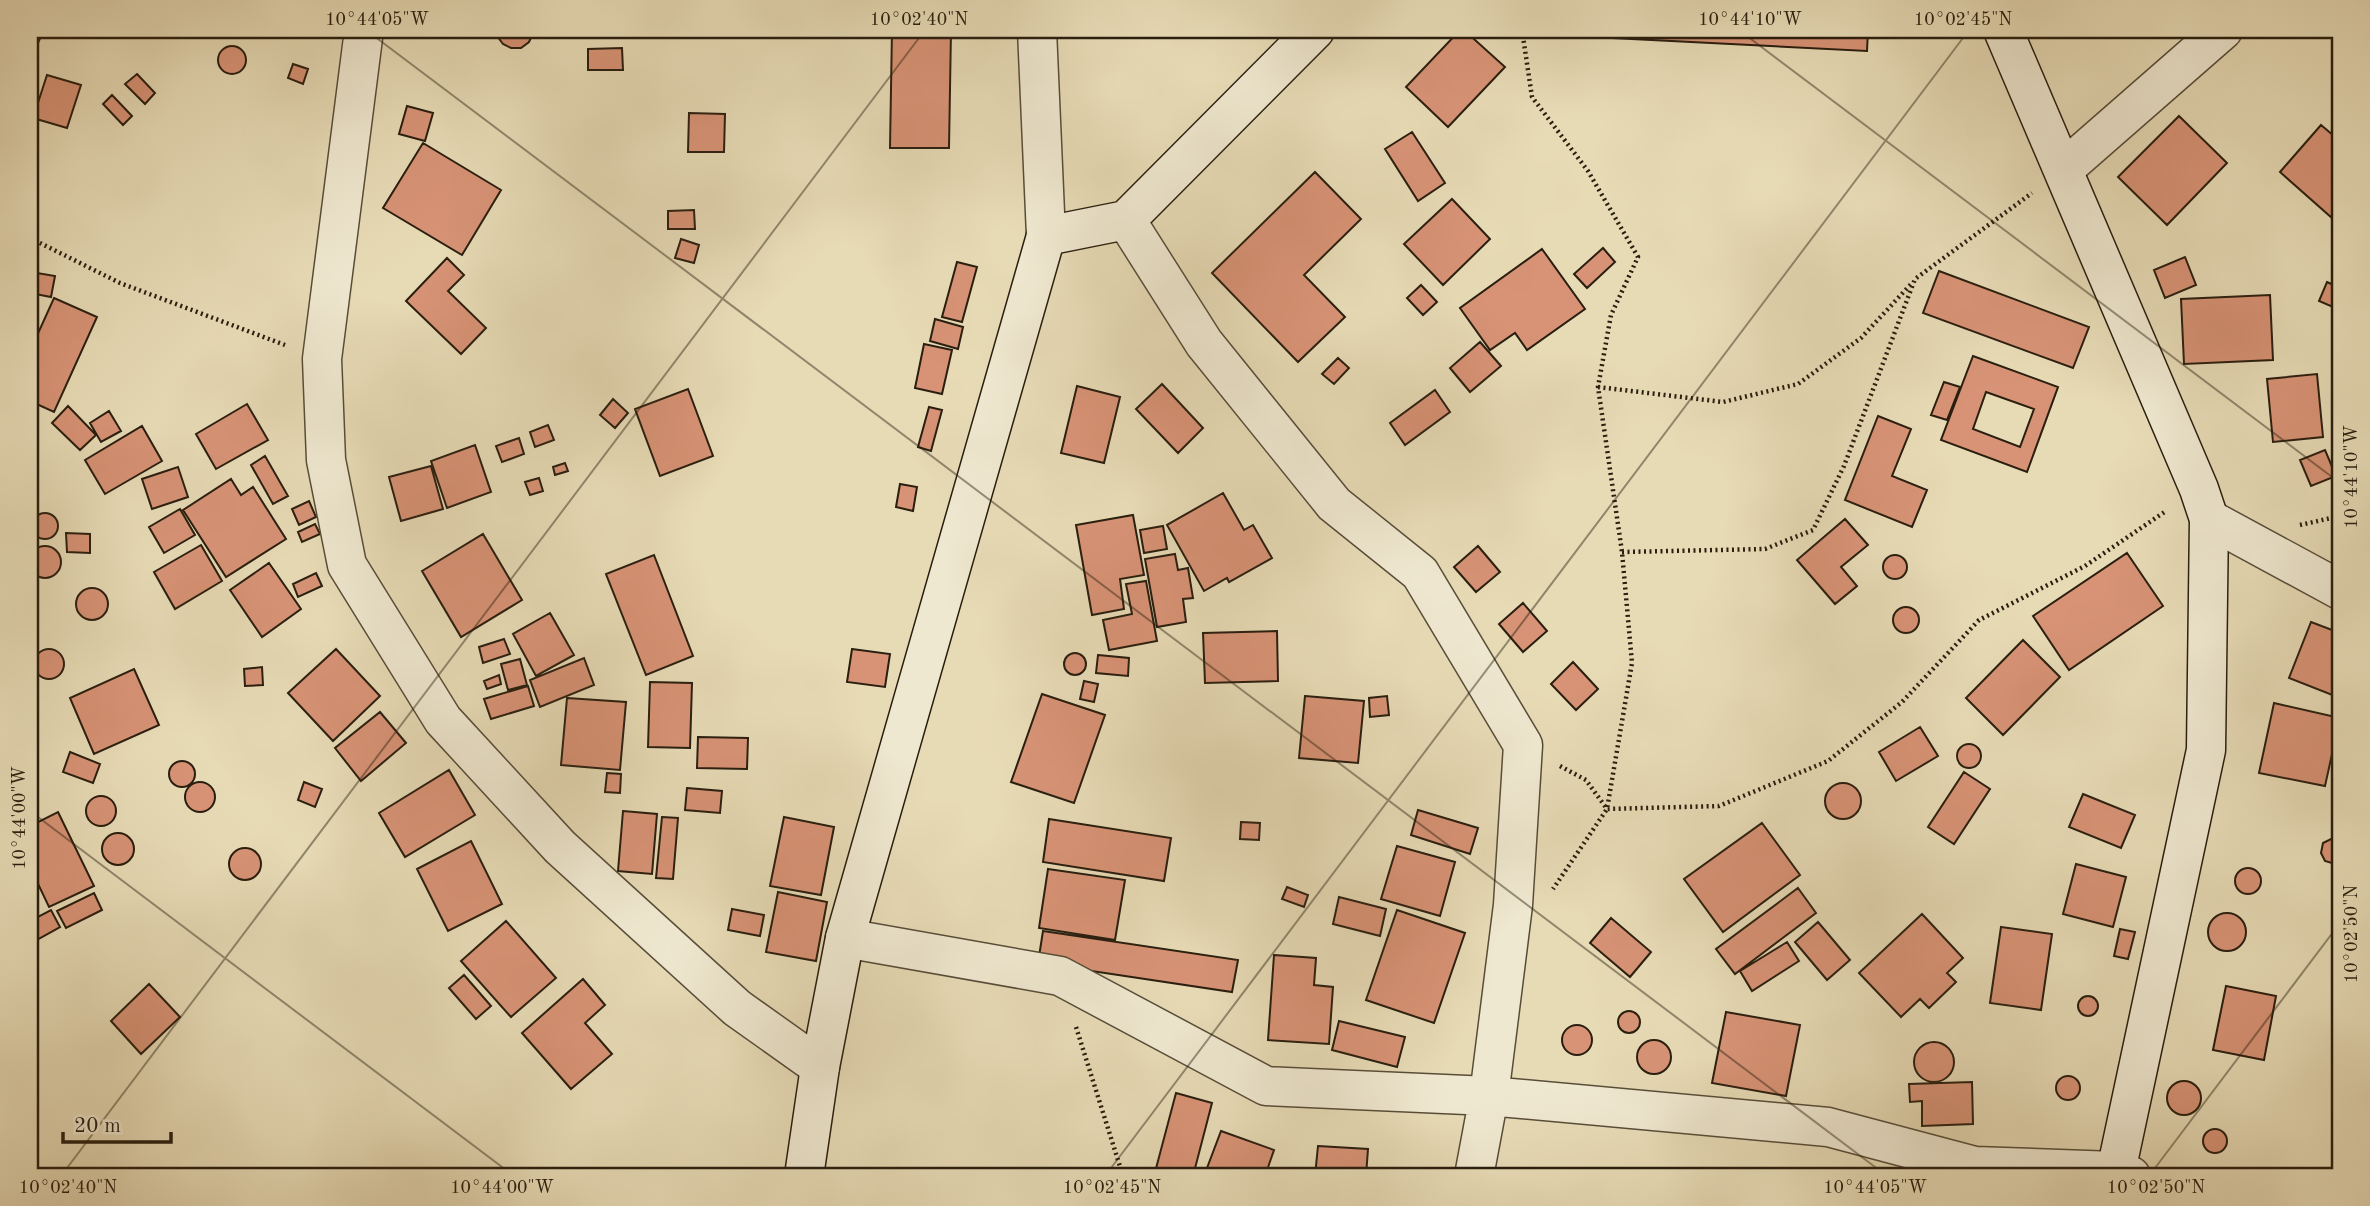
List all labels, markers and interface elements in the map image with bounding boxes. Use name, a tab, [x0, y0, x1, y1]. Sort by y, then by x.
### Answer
text: 10°44'05"W	[325, 11, 429, 29]
text: 10°02'40"N	[870, 11, 968, 29]
text: 10°44'10"W	[1698, 11, 1802, 29]
text: 10°02'45"N	[1914, 11, 2012, 29]
text: 10°44'10"W	[2343, 425, 2361, 529]
text: 10°44'00"W	[11, 766, 29, 870]
text: 10°02'50"N	[2343, 885, 2361, 983]
scale bar	[63, 1101, 172, 1145]
text: 20 m	[74, 1116, 121, 1137]
text: 10°02'40"N	[19, 1179, 117, 1197]
text: 10°44'00"W	[450, 1179, 554, 1197]
text: 10°02'45"N	[1063, 1179, 1161, 1197]
text: 10°44'05"W	[1823, 1179, 1927, 1197]
text: 10°02'50"N	[2107, 1179, 2205, 1197]

